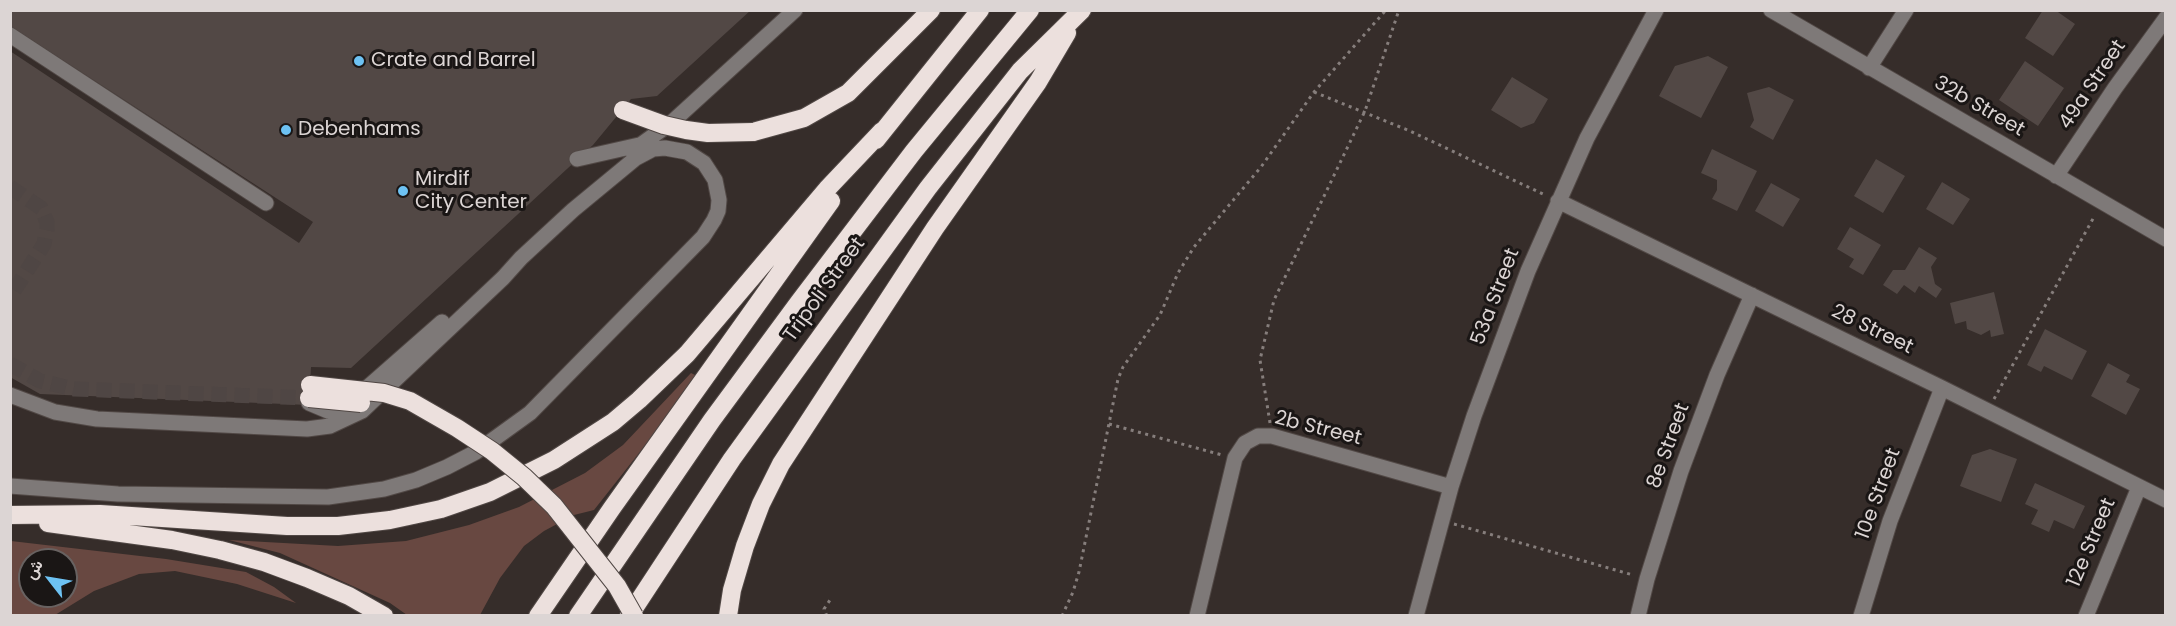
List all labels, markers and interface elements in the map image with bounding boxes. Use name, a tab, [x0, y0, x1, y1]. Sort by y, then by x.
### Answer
street label: 49a Street	[2054, 36, 2132, 134]
place label: Crate and Barrel	[371, 49, 536, 73]
marker: Crate and Barrel	[352, 54, 366, 68]
street label: 32b Street	[1929, 71, 2029, 143]
place label: Debenhams	[298, 118, 421, 142]
marker: Debenhams	[279, 123, 293, 137]
place label: Mirdif City Center	[415, 168, 527, 215]
marker: Mirdif City Center	[396, 184, 410, 198]
street label: Tripoli Street	[779, 233, 871, 347]
street label: 53a Street	[1467, 245, 1525, 349]
street label: 28 Street	[1827, 300, 1917, 360]
street label: 8e Street	[1643, 400, 1695, 492]
street label: 2b Street	[1272, 407, 1364, 451]
street label: 10e Street	[1851, 445, 1907, 543]
street label: 12e Street	[2063, 495, 2121, 591]
north arrow	[18, 548, 78, 608]
text: ش	[19, 555, 49, 584]

